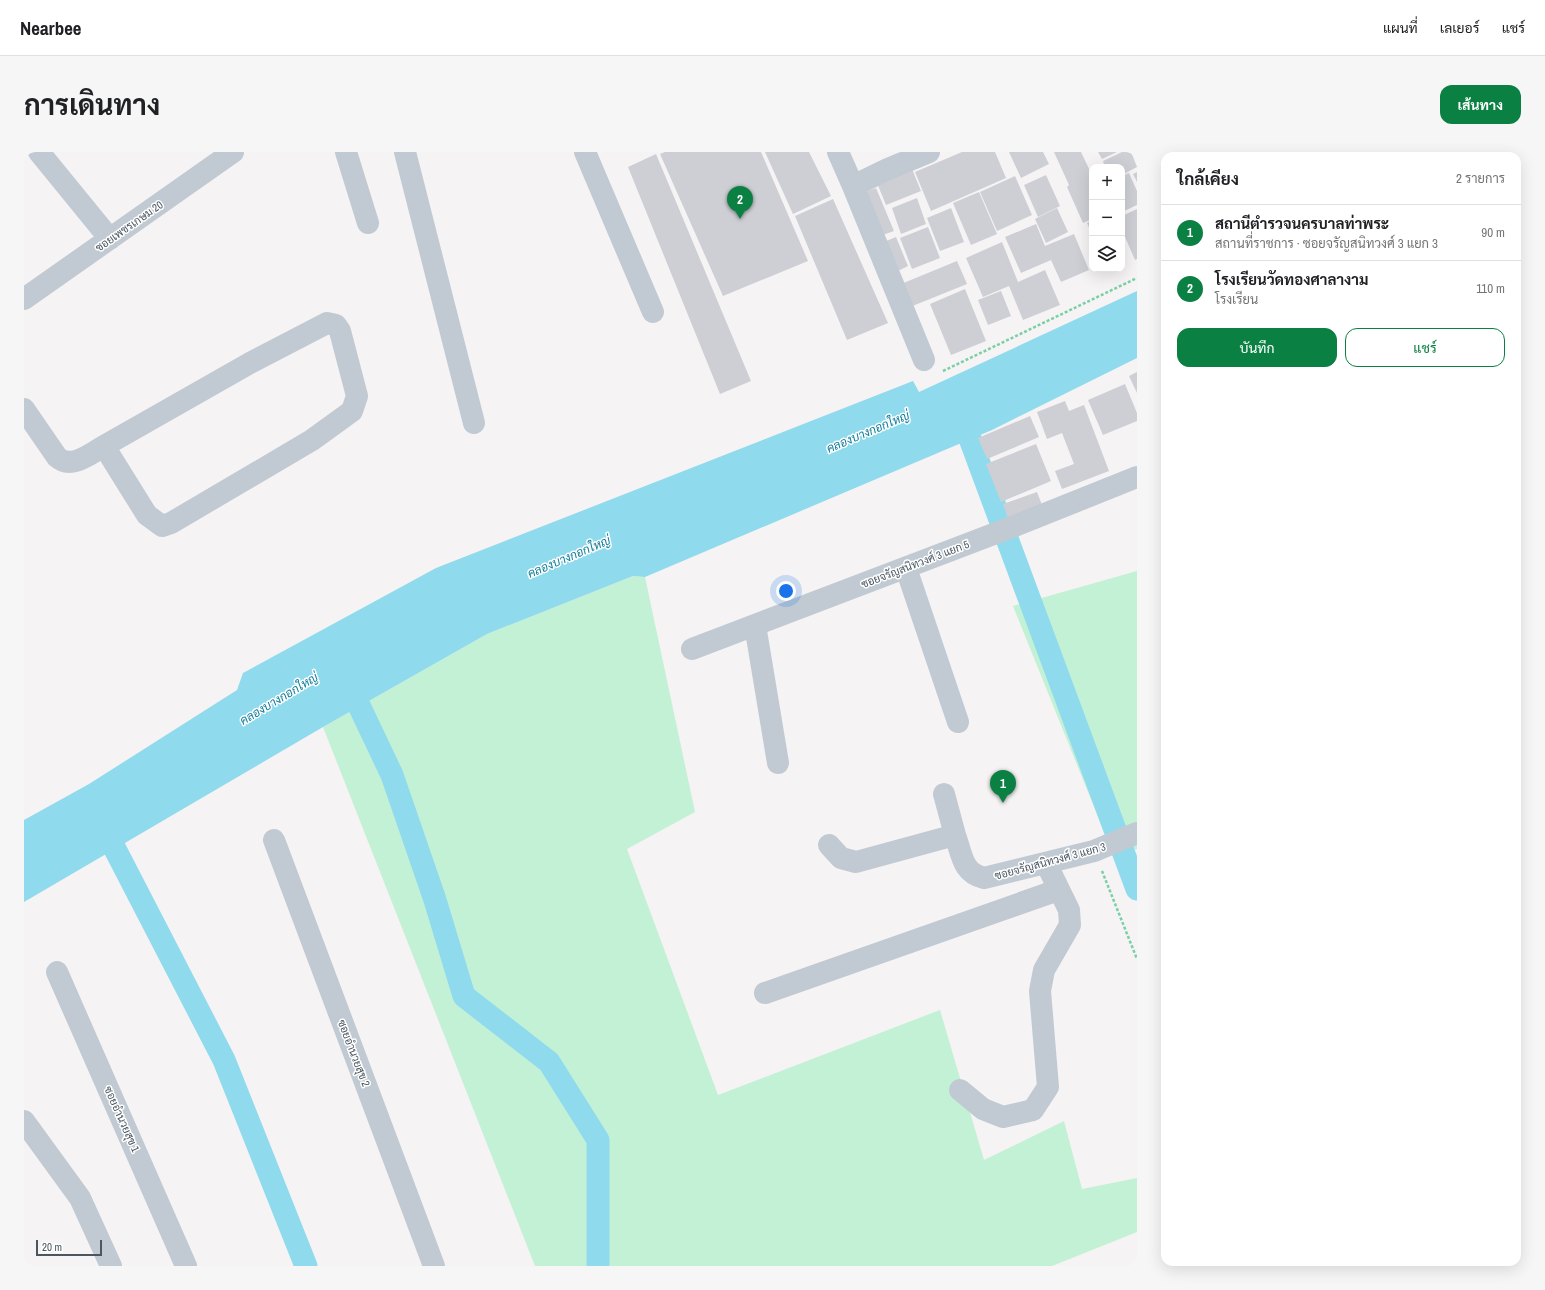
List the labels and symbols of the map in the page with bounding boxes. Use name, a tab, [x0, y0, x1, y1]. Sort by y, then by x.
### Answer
pin: 2	[727, 186, 753, 219]
street label: ซอยเพชรเกษม 20	[92, 198, 166, 254]
water label: คลองบางกอกใหญ่	[824, 407, 913, 457]
water label: คลองบางกอกใหญ่	[525, 532, 614, 582]
street label: ซอยจรัญสนิทวงศ์ 3 แยก 5	[859, 536, 971, 591]
your location	[776, 581, 796, 601]
water label: คลองบางกอกใหญ่	[237, 669, 322, 729]
pin: 1	[990, 770, 1016, 803]
street label: ซอยจรัญสนิทวงศ์ 3 แยก 3	[993, 838, 1107, 883]
street label: ซอยอำนวยสุข 2	[333, 1017, 373, 1089]
street label: ซอยอำนวยสุข 1	[99, 1084, 143, 1155]
scale bar	[36, 1238, 102, 1257]

